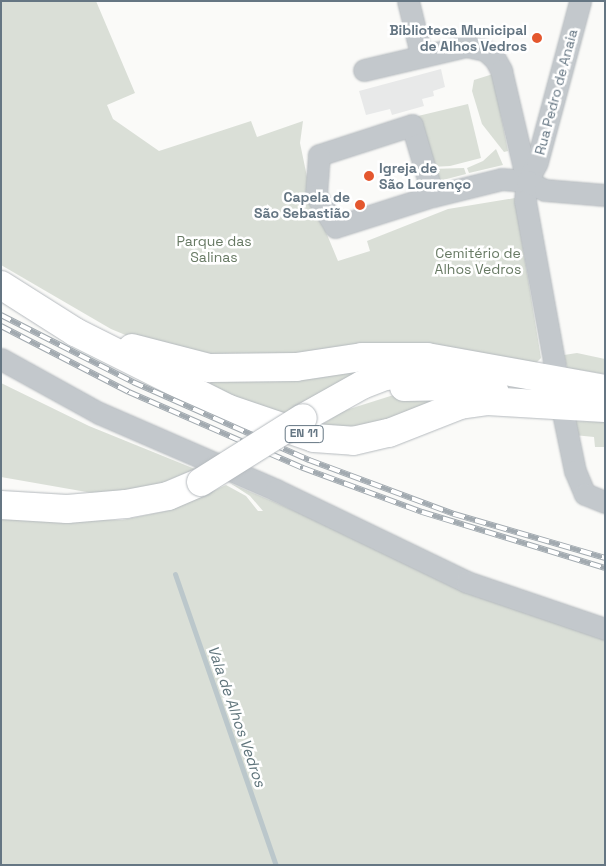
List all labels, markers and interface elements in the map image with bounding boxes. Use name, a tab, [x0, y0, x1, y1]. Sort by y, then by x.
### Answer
place label: Biblioteca Municipal de Alhos Vedros	[389, 22, 527, 54]
street label: Rua Pedro de Anaia	[531, 27, 581, 157]
marker: Biblioteca Municipal de Alhos Vedros	[531, 32, 543, 44]
place label: Igreja de São Lourenço	[379, 160, 471, 192]
marker: Igreja de São Lourenço	[363, 170, 375, 182]
place label: Capela de São Sebastião	[254, 189, 350, 222]
marker: Capela de São Sebastião	[354, 199, 366, 211]
park label: Parque das Salinas	[176, 233, 252, 266]
park label: Cemitério de Alhos Vedros	[435, 245, 521, 278]
road number: EN 11	[284, 424, 324, 444]
water label: Vala de Alhos Vedros	[204, 643, 270, 789]

